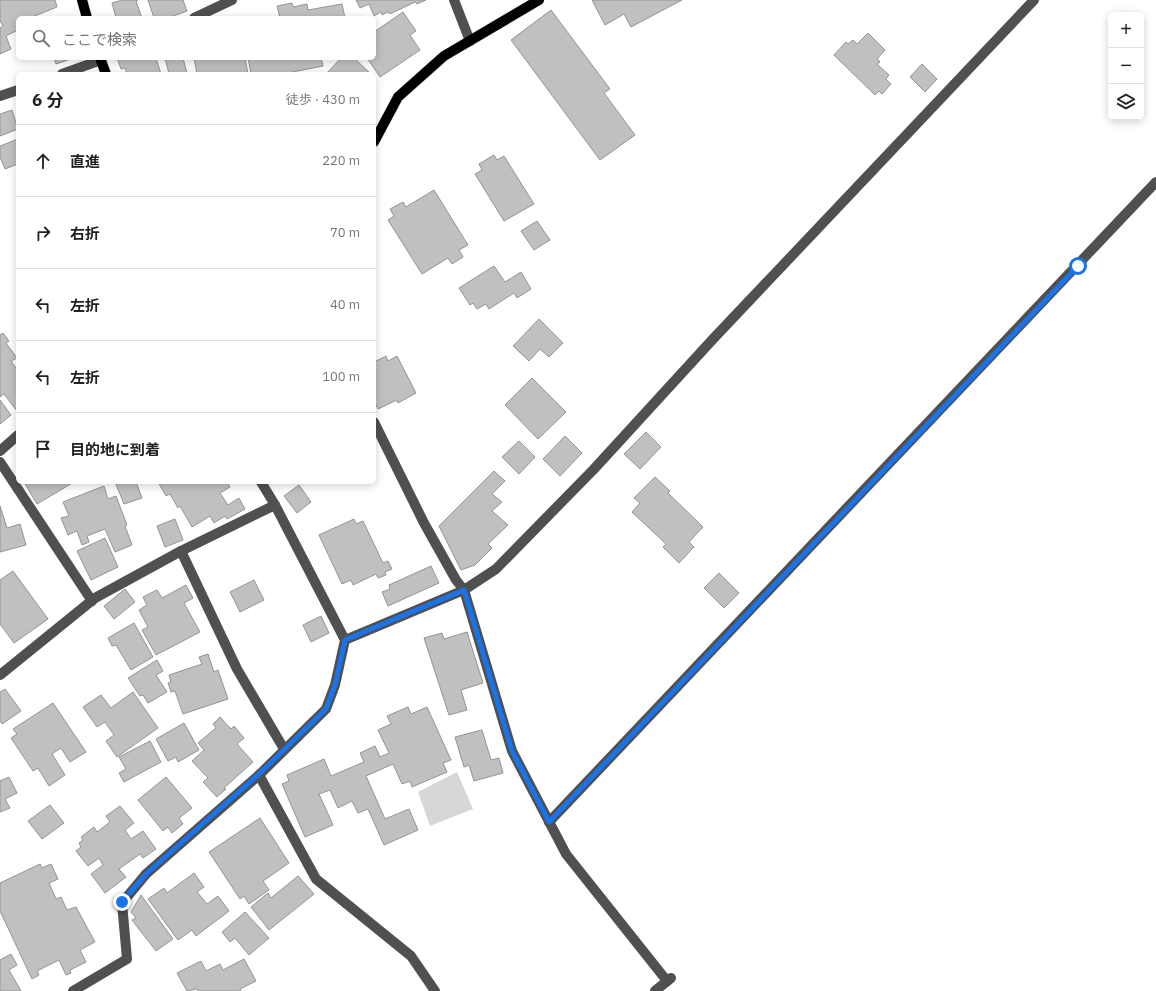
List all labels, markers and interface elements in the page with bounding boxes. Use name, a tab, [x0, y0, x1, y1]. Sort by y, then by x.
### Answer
map controls	[1108, 12, 1144, 120]
button: +	[1108, 12, 1144, 48]
search box	[16, 16, 376, 60]
icon: search	[30, 27, 52, 49]
text: ここで検索	[62, 30, 137, 49]
button: −	[1108, 48, 1144, 84]
button: layers	[1108, 84, 1144, 120]
text: 6 分	[32, 89, 63, 111]
text: 徒歩 · 430 m	[286, 91, 360, 108]
icon: ahead	[32, 150, 54, 172]
text: 直進	[70, 152, 100, 171]
text: 220 m	[322, 152, 360, 169]
icon: right	[32, 222, 54, 244]
text: 右折	[70, 224, 100, 243]
text: 70 m	[330, 224, 360, 241]
route start	[1069, 257, 1087, 275]
icon: left	[32, 294, 54, 316]
text: 左折	[70, 296, 100, 315]
text: 40 m	[330, 296, 360, 313]
icon: left	[32, 366, 54, 388]
text: 左折	[70, 368, 100, 387]
text: 100 m	[322, 368, 360, 385]
icon: arrive	[32, 438, 54, 460]
text: 目的地に到着	[70, 440, 160, 459]
route end	[113, 893, 131, 911]

